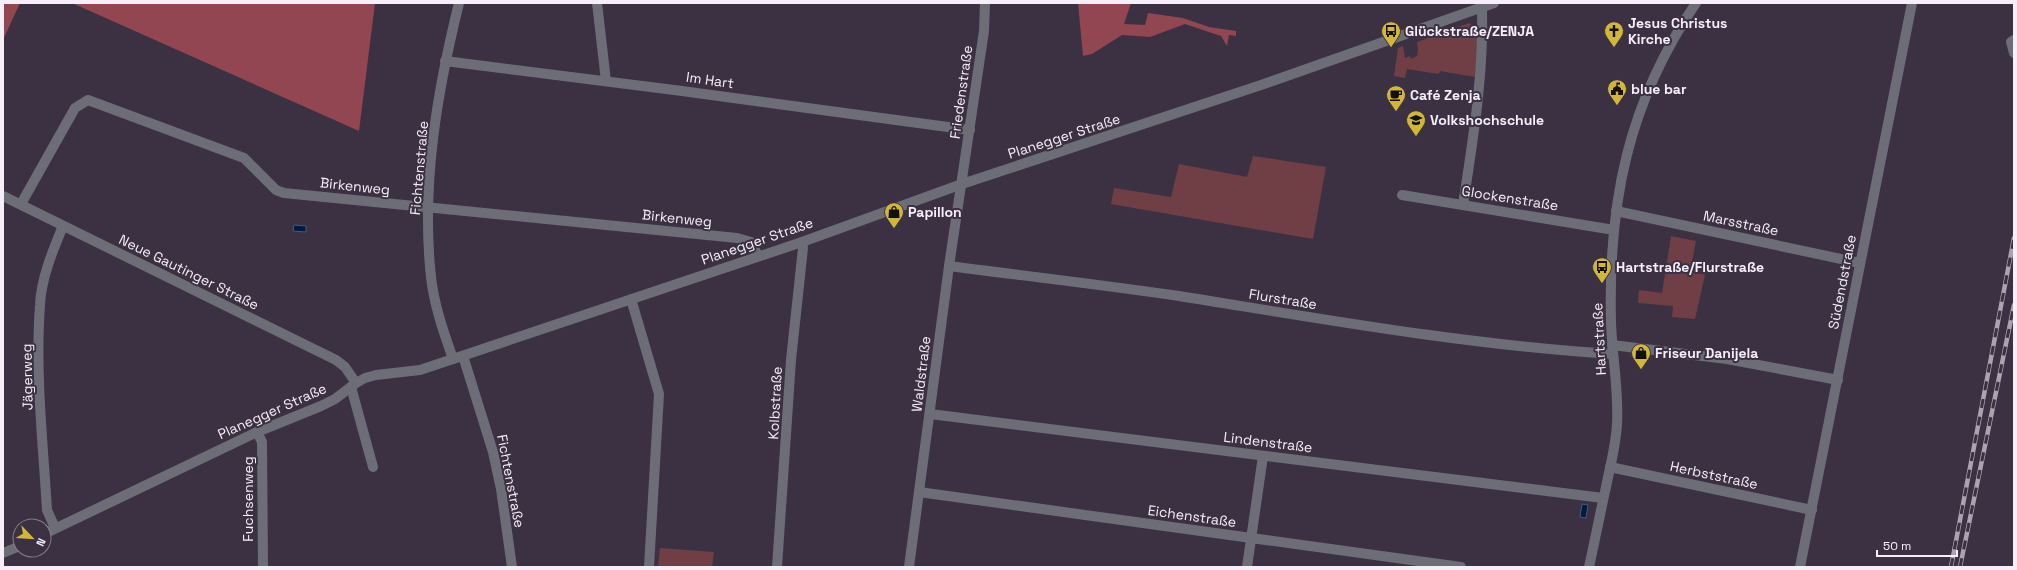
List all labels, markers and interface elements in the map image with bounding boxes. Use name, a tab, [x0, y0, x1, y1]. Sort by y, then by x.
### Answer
place label: Jesus Christus Kirche	[1628, 14, 1727, 48]
bus stop icon: Glückstraße/ZENJA	[1380, 20, 1402, 48]
church icon: Jesus Christus Kirche	[1603, 20, 1625, 48]
place label: Glückstraße/ZENJA	[1405, 22, 1534, 40]
street label: Friedenstraße	[946, 44, 976, 140]
street label: Im Hart	[685, 68, 735, 92]
public building icon: blue bar	[1606, 78, 1628, 106]
place label: blue bar	[1631, 80, 1687, 98]
cafe icon: Café Zenja	[1385, 84, 1407, 112]
place label: Café Zenja	[1410, 86, 1481, 104]
street label: Planegger Straße	[1006, 109, 1122, 163]
school or university icon: Volkshochschule	[1405, 109, 1427, 137]
place label: Volkshochschule	[1430, 111, 1544, 129]
street label: Fichtenstraße	[406, 120, 432, 216]
street label: Birkenweg	[319, 173, 391, 199]
street label: Glockenstraße	[1460, 181, 1560, 215]
shop icon: Papillon	[883, 201, 905, 229]
place label: Papillon	[908, 203, 962, 221]
street label: Birkenweg	[641, 205, 713, 231]
street label: Marsstraße	[1702, 206, 1780, 240]
street label: Planegger Straße	[699, 213, 815, 269]
street label: Neue Gautinger Straße	[116, 230, 262, 314]
street label: Südendstraße	[1824, 233, 1860, 331]
bus stop icon: Hartstraße/Flurstraße	[1591, 256, 1613, 284]
place label: Hartstraße/Flurstraße	[1616, 258, 1764, 276]
street label: Flurstraße	[1248, 285, 1318, 313]
street label: Hartstraße	[1588, 302, 1610, 376]
street label: Waldstraße	[907, 335, 935, 413]
shop icon: Friseur Danijela	[1630, 342, 1652, 370]
street label: Jägerweg	[17, 343, 37, 411]
place label: Friseur Danijela	[1655, 344, 1758, 362]
street label: Kolbstraße	[764, 366, 786, 440]
street label: Planegger Straße	[215, 379, 329, 443]
street label: Lindenstraße	[1223, 428, 1313, 456]
street label: Fichtenstraße	[493, 433, 529, 529]
street label: Fuchsenweg	[239, 456, 257, 542]
street label: Herbststraße	[1668, 457, 1760, 493]
street label: Eichenstraße	[1147, 501, 1237, 531]
north arrow	[12, 518, 52, 558]
scale bar	[1877, 532, 1957, 558]
text: N	[33, 536, 49, 549]
text: 50 m	[1883, 538, 1911, 554]

